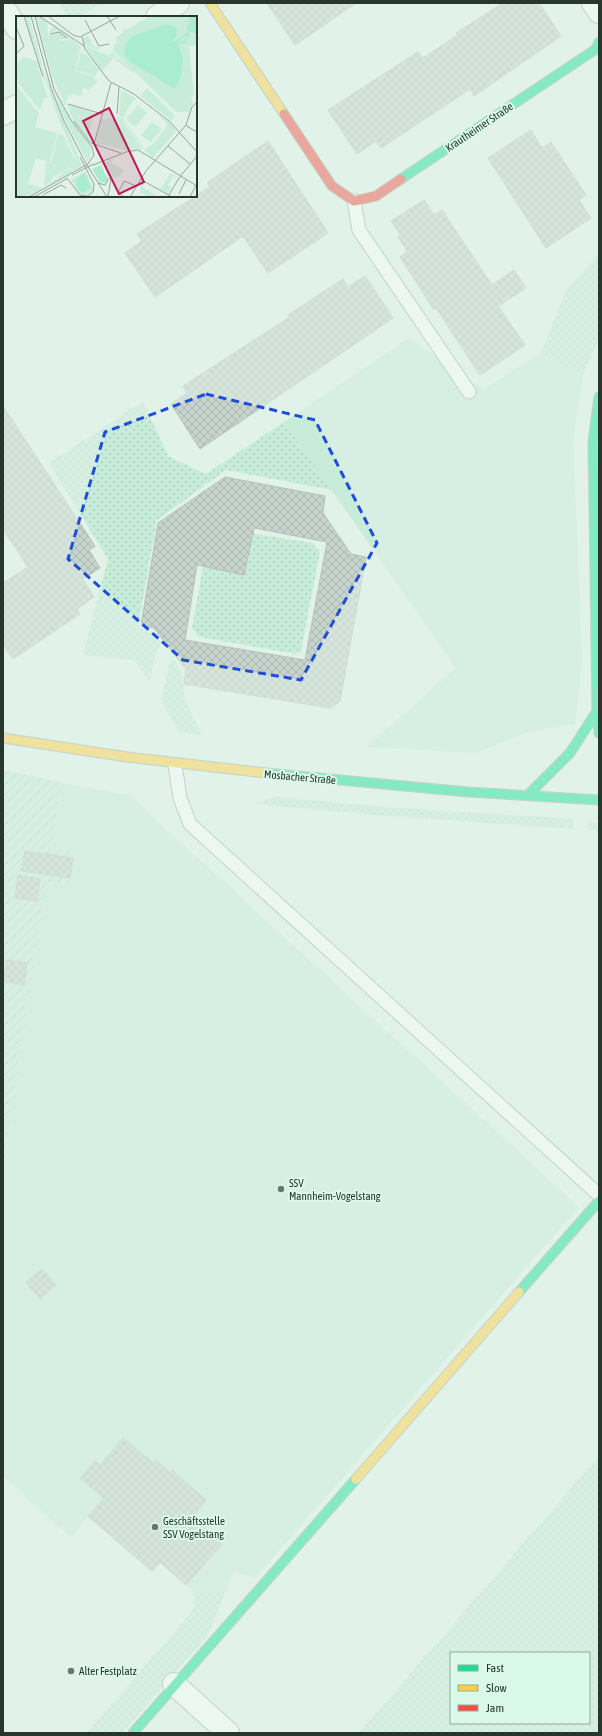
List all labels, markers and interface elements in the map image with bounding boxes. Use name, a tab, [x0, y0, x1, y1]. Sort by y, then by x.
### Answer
inset map	[16, 16, 197, 197]
street label: Krautheimer Straße	[443, 100, 515, 154]
street label: Mosbacher Straße	[264, 768, 336, 786]
place label: SSV Mannheim-Vogelstang	[289, 1177, 381, 1202]
marker: SSV Mannheim-Vogelstang	[276, 1184, 286, 1194]
place label: Geschäftsstelle SSV Vogelstang	[163, 1515, 225, 1540]
marker: Geschäftsstelle SSV Vogelstang	[150, 1522, 160, 1532]
legend	[450, 1652, 590, 1724]
text: Fast	[486, 1661, 504, 1675]
place label: Alter Festplatz	[79, 1665, 137, 1677]
marker: Alter Festplatz	[66, 1666, 76, 1676]
text: Slow	[486, 1681, 507, 1695]
text: Jam	[486, 1701, 504, 1715]

